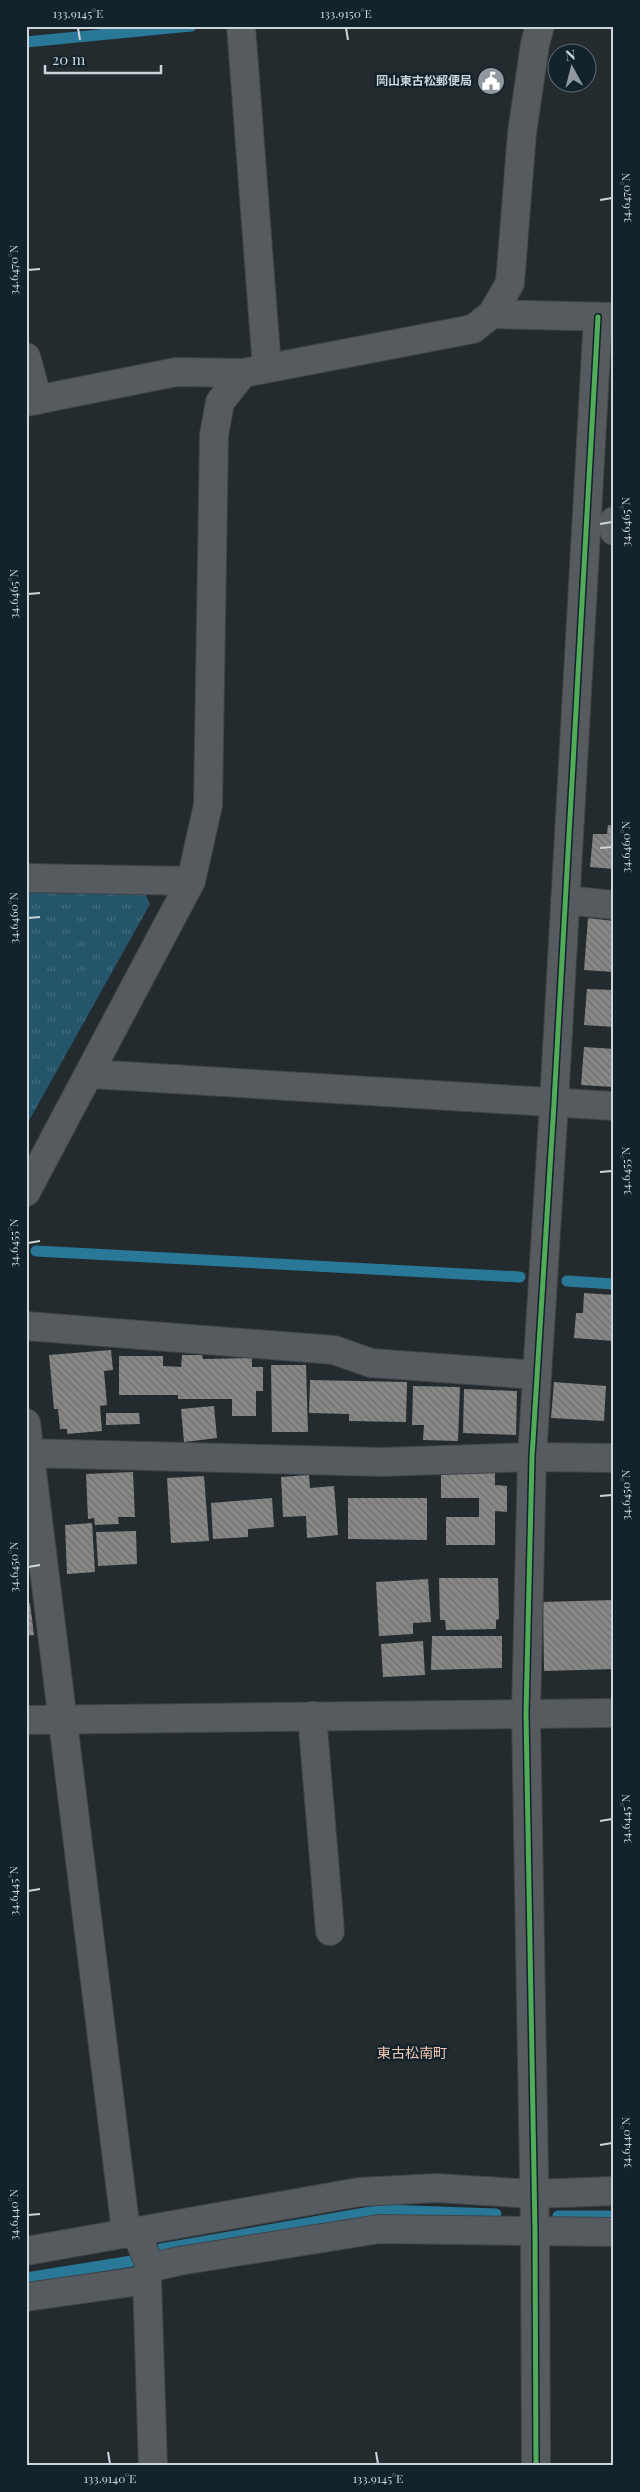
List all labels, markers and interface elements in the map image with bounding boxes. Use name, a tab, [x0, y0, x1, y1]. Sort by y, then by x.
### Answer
text: 133.9145°E	[53, 5, 103, 21]
text: 133.9150°E	[320, 5, 372, 21]
scale bar	[45, 42, 161, 74]
north arrow	[548, 42, 598, 92]
text: N	[564, 45, 577, 65]
text: 20 m	[52, 49, 86, 69]
public building icon: 岡山東古松郵便局	[476, 66, 506, 96]
place label: 岡山東古松郵便局	[376, 72, 472, 88]
text: 34.6470°N	[617, 172, 633, 223]
text: 34.6470°N	[5, 244, 21, 295]
text: 34.6465°N	[617, 496, 633, 547]
text: 34.6465°N	[5, 568, 21, 619]
text: 34.6460°N	[617, 820, 633, 873]
text: 34.6460°N	[5, 891, 21, 944]
text: 34.6455°N	[617, 1146, 633, 1195]
text: 34.6455°N	[5, 1218, 21, 1267]
text: 34.6450°N	[617, 1469, 633, 1520]
text: 34.6450°N	[5, 1541, 21, 1592]
text: 34.6445°N	[617, 1794, 633, 1844]
text: 34.6445°N	[5, 1866, 21, 1916]
district label: 東古松南町	[377, 2043, 447, 2062]
text: 34.6440°N	[617, 2117, 633, 2169]
text: 34.6440°N	[5, 2189, 21, 2241]
text: 133.9140°E	[84, 2470, 136, 2486]
text: 133.9145°E	[353, 2470, 403, 2486]

